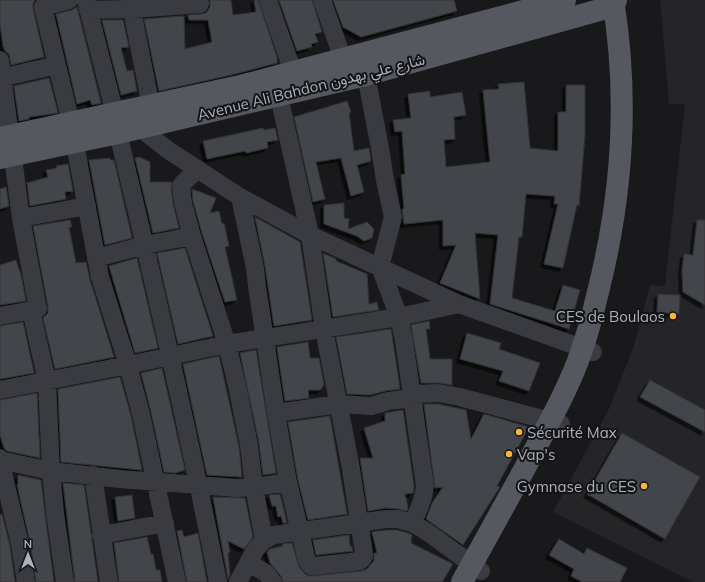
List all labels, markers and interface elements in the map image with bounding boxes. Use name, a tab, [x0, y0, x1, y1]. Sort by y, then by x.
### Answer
street label: Avenue Ali Bahdon شارع علي بهدون	[195, 49, 428, 128]
place label: CES de Boulaos	[556, 307, 665, 326]
marker: CES de Boulaos	[668, 311, 678, 321]
place label: Sécurité Max	[527, 423, 617, 442]
marker: Sécurité Max	[514, 427, 524, 437]
place label: Vap's	[517, 445, 555, 464]
marker: Vap's	[504, 449, 514, 459]
place label: Gymnase du CES	[517, 477, 636, 496]
marker: Gymnase du CES	[639, 481, 649, 491]
north arrow	[8, 534, 48, 574]
text: N	[24, 537, 32, 551]

